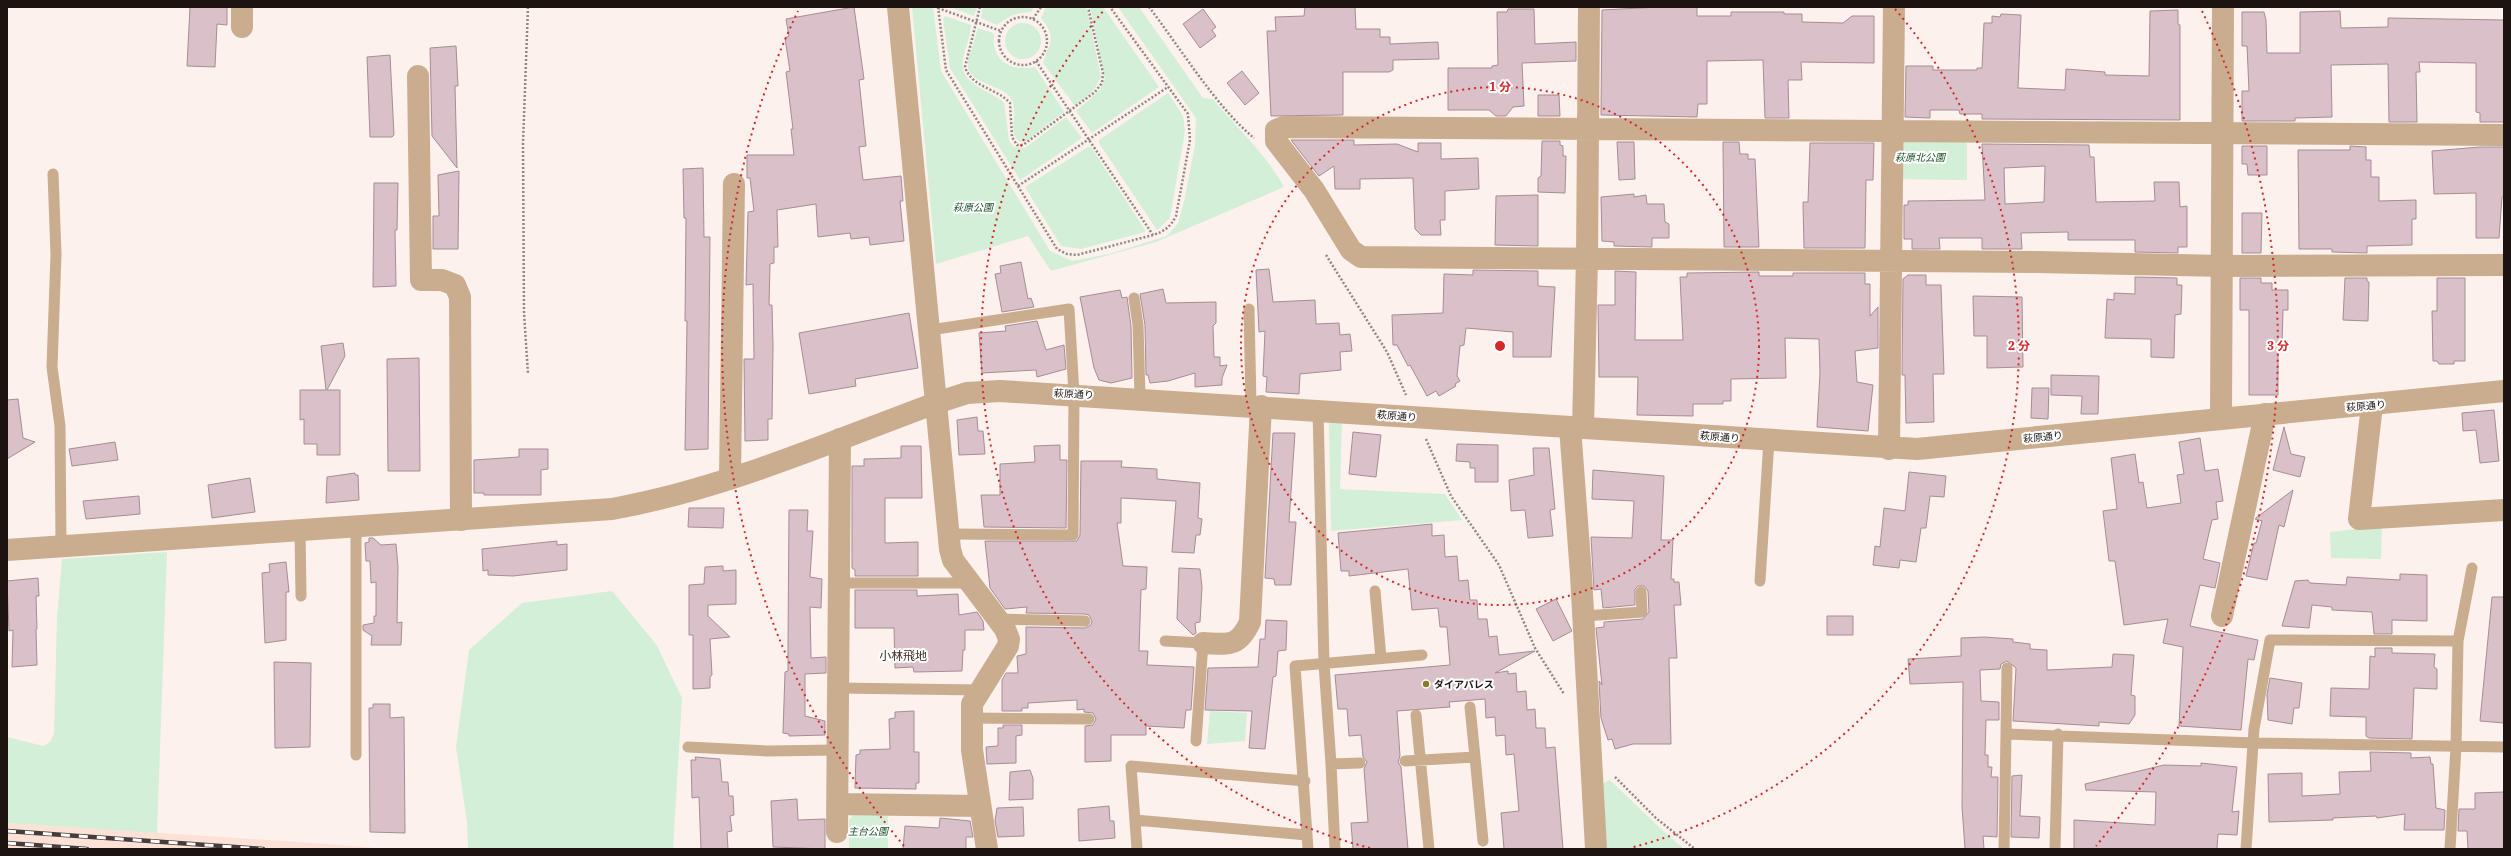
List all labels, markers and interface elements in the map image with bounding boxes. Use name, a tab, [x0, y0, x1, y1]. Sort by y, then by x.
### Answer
text: 1 分	[1489, 79, 1511, 94]
park label: 萩原北公園	[1895, 151, 1947, 164]
park label: 萩原公園	[953, 201, 995, 214]
text: 2 分	[2008, 338, 2030, 353]
text: 3 分	[2267, 338, 2289, 353]
centre of rings	[1493, 339, 1507, 353]
street label: 萩原通り	[1054, 386, 1094, 402]
street label: 萩原通り	[2346, 398, 2386, 414]
street label: 萩原通り	[1377, 408, 1417, 424]
street label: 萩原通り	[2022, 428, 2064, 446]
street label: 萩原通り	[1700, 429, 1740, 445]
district label: 小林飛地	[879, 648, 927, 663]
place label: ダイアパレス	[1434, 678, 1494, 691]
marker: ダイアパレス	[1421, 679, 1431, 689]
park label: 主台公園	[848, 825, 890, 838]

